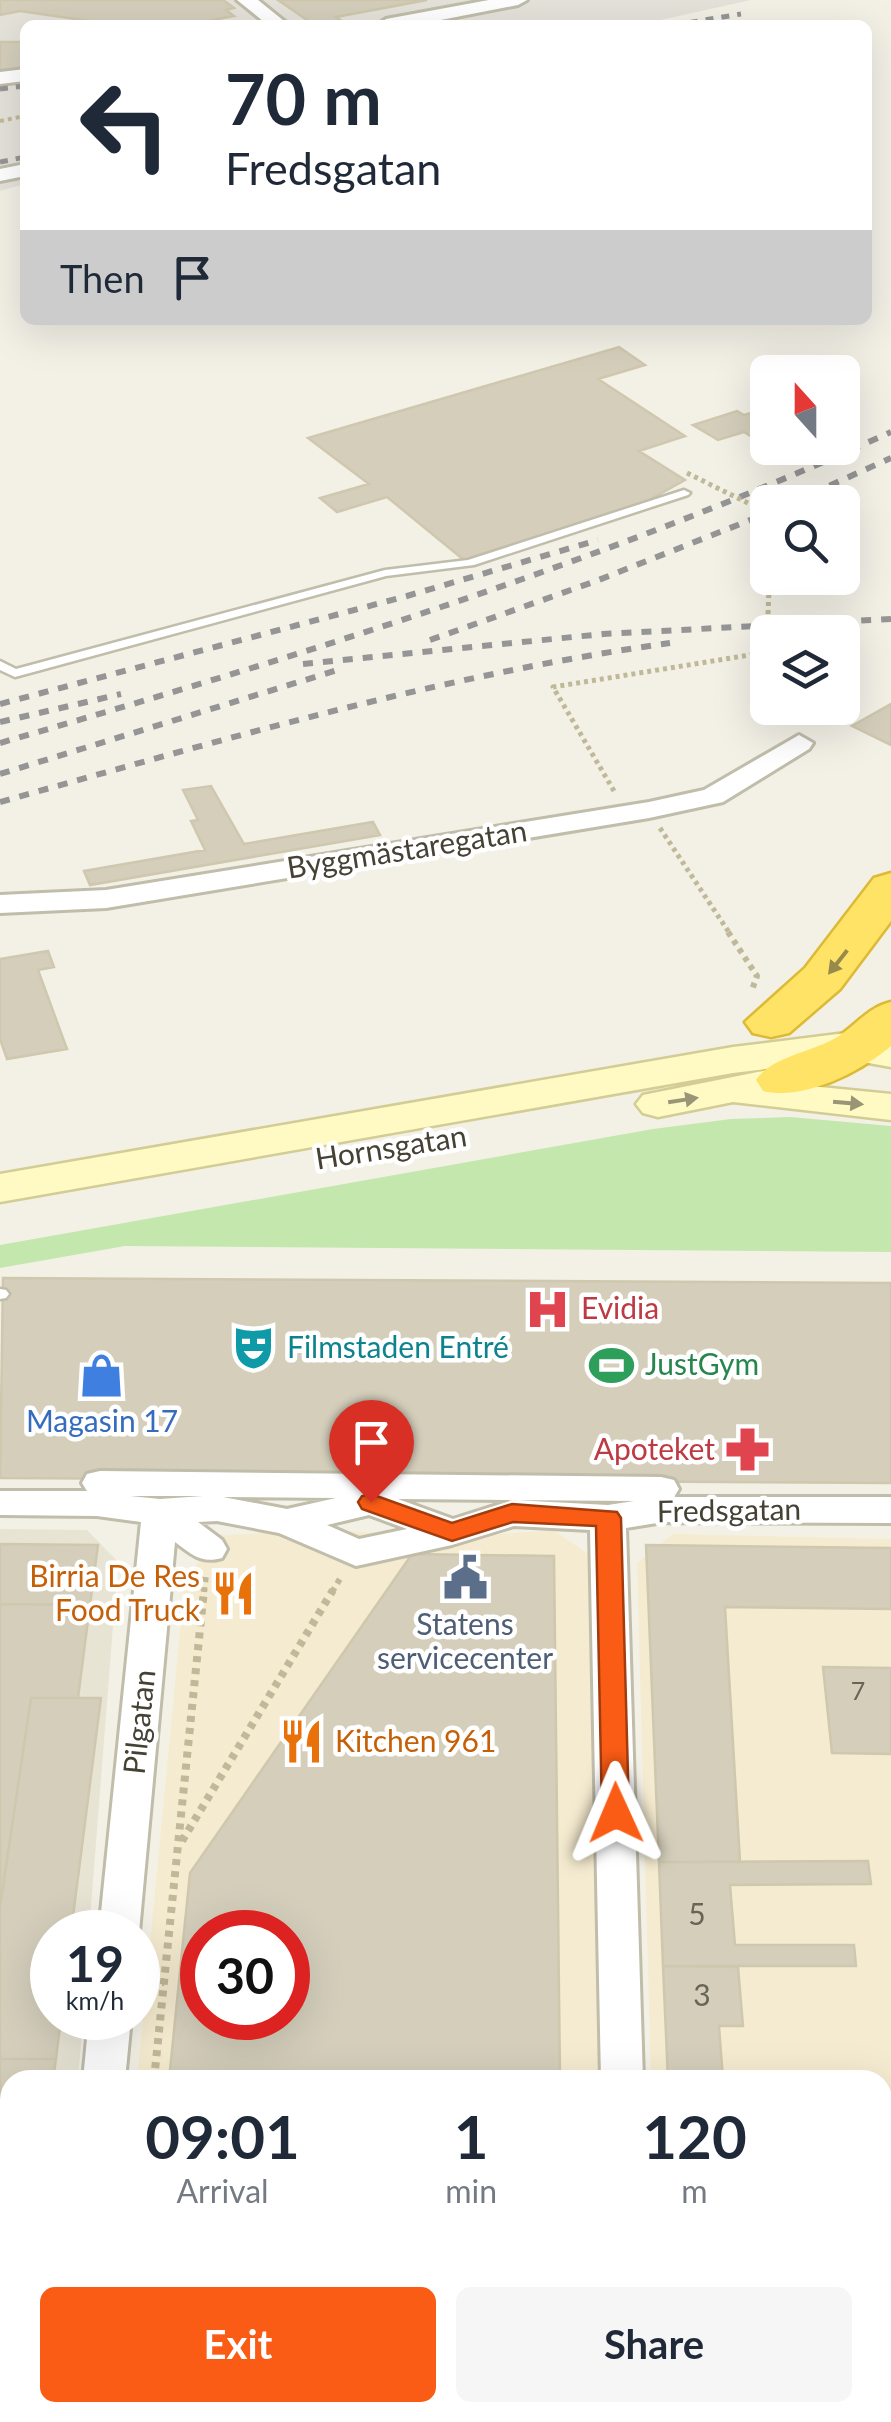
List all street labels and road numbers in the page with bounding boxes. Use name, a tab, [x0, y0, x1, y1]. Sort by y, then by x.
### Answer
street label: Byggmästaregatan	[284, 811, 529, 885]
street label: Hornsgatan	[312, 1116, 469, 1176]
street label: Fredsgatan	[657, 1490, 801, 1528]
street label: Pilgatan	[115, 1668, 161, 1776]

